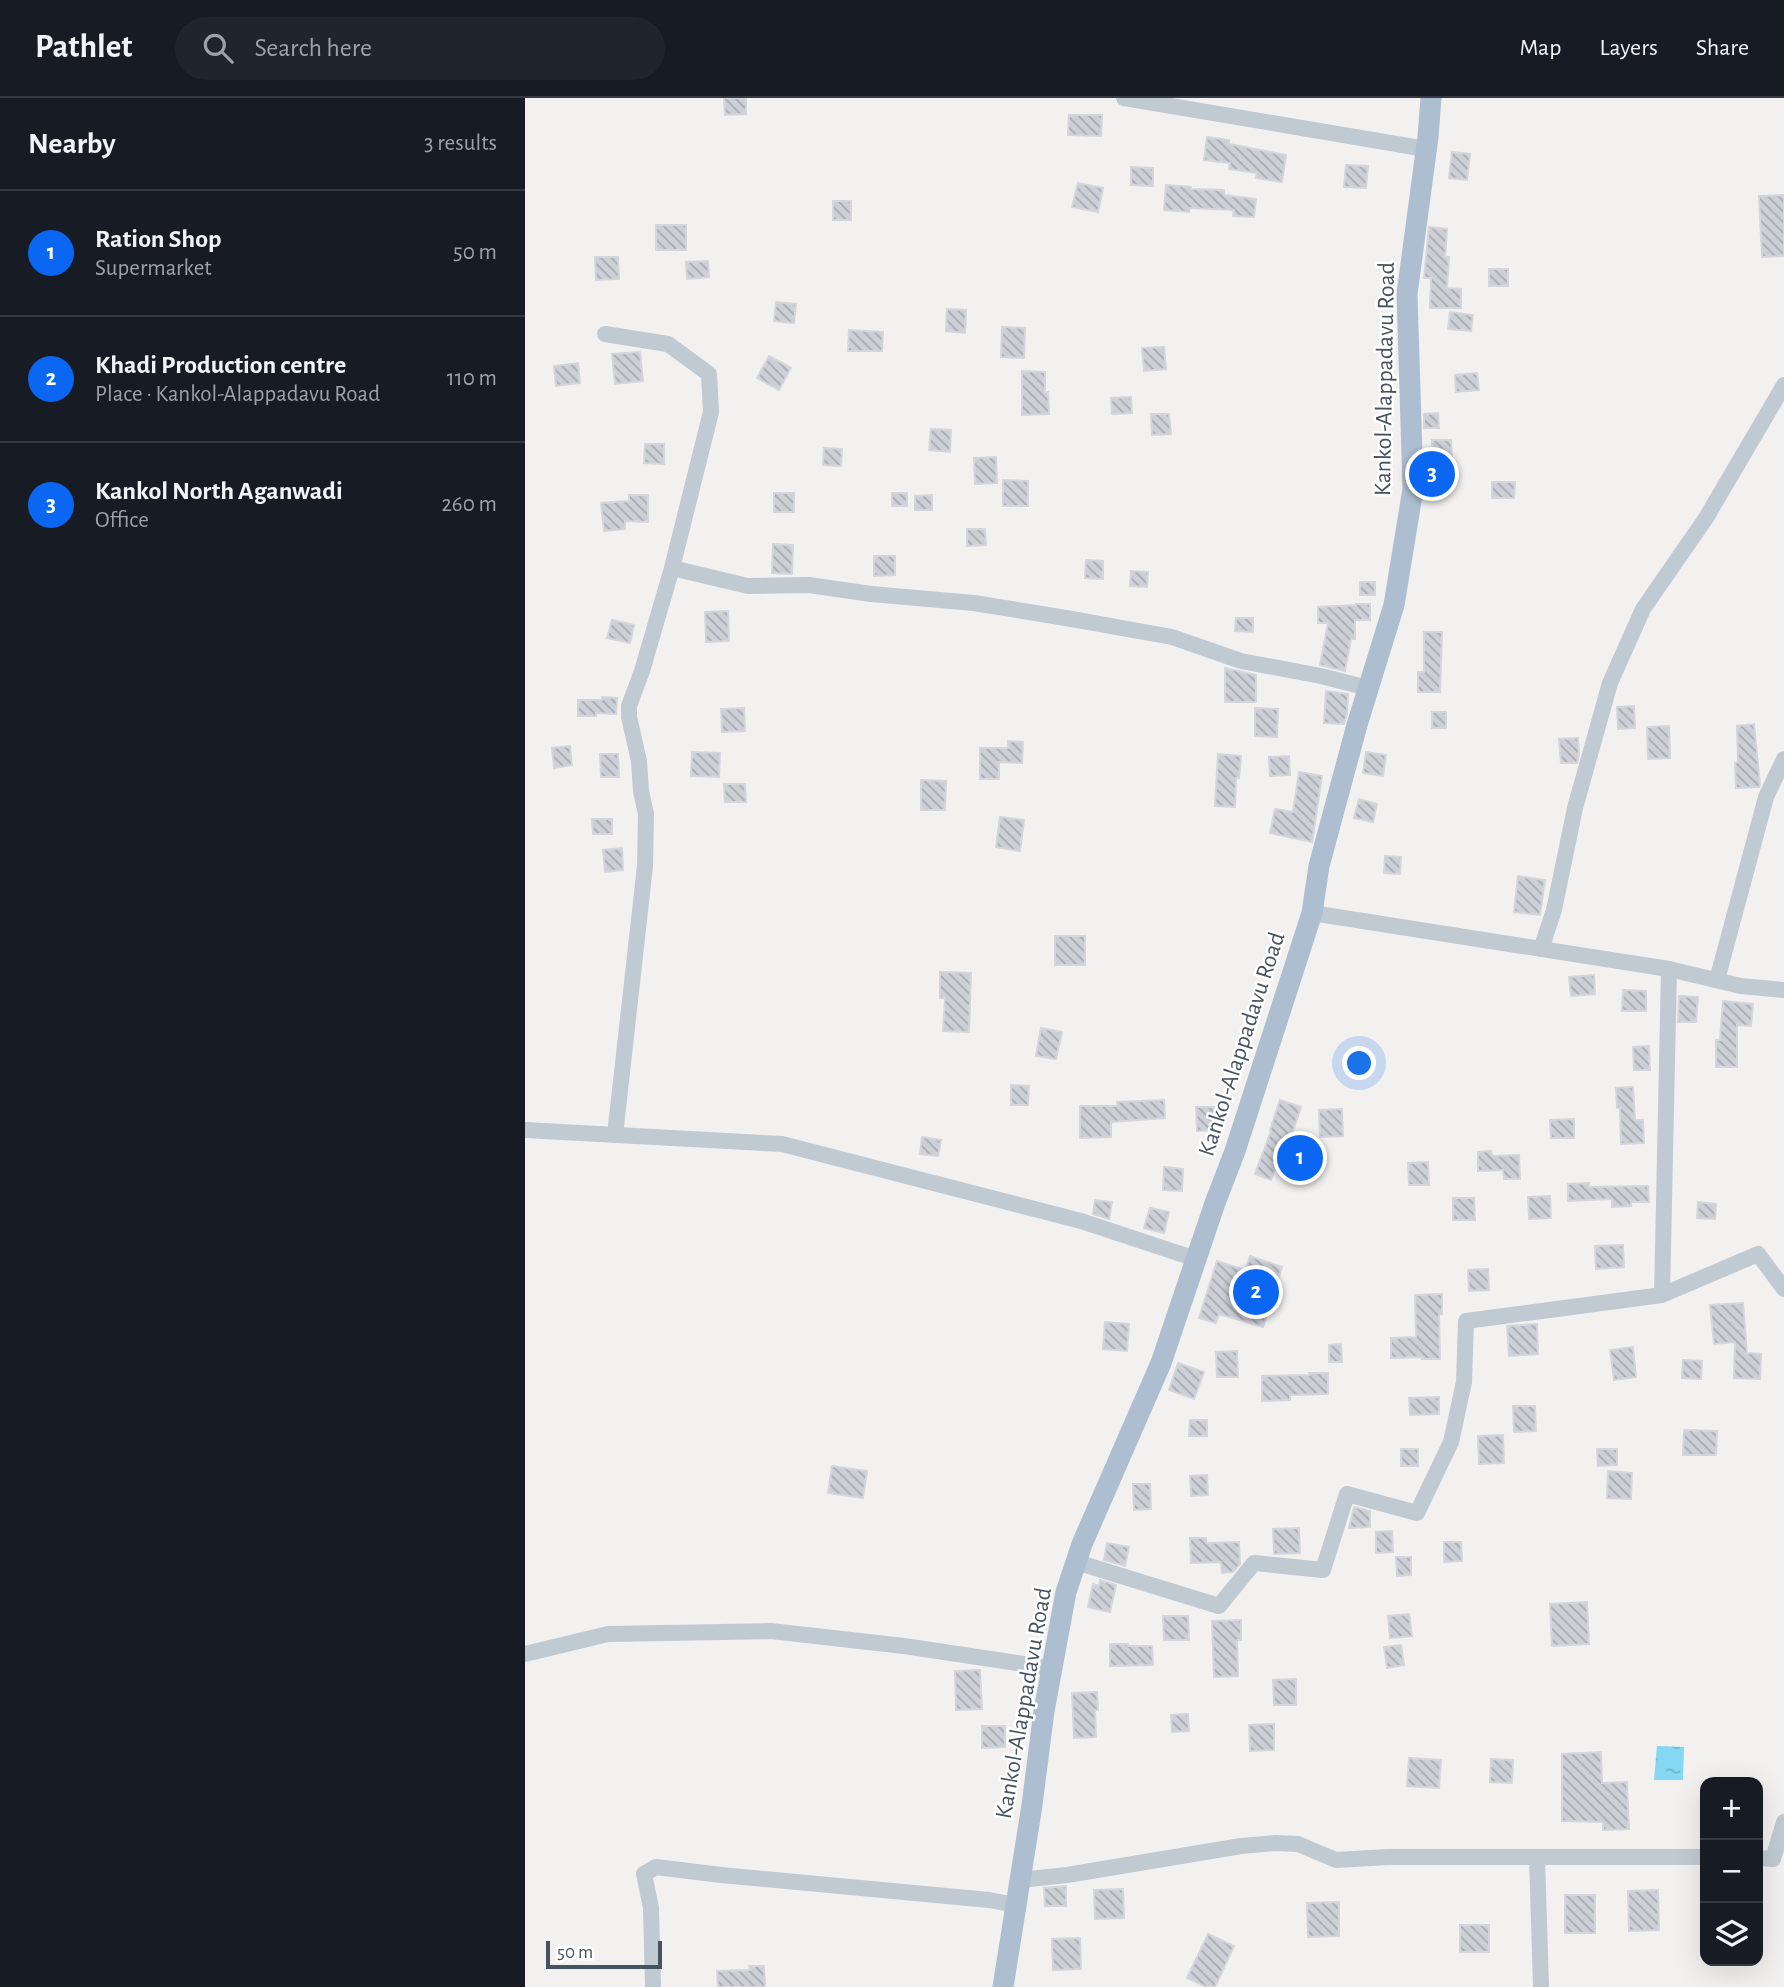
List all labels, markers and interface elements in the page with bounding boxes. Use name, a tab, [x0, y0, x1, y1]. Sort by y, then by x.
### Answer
search box	[175, 17, 665, 80]
icon: search	[199, 29, 237, 67]
text: Pathlet	[35, 31, 133, 64]
text: Search here	[255, 35, 372, 61]
text: Map	[1519, 36, 1561, 60]
text: Layers	[1599, 36, 1658, 60]
text: Share	[1696, 36, 1749, 60]
text: Nearby	[28, 129, 116, 159]
text: 3 results	[424, 132, 497, 155]
text: Ration Shop	[95, 226, 221, 252]
text: 1	[47, 241, 55, 264]
text: 50 m	[453, 241, 497, 264]
text: Supermarket	[95, 257, 212, 280]
street label: Kankol-Alappadavu Road	[1371, 262, 1399, 496]
text: Khadi Production centre	[95, 352, 346, 378]
text: 2	[46, 367, 56, 390]
text: 110 m	[447, 367, 497, 390]
text: Place · Kankol-Alappadavu Road	[95, 383, 380, 406]
pin: 3	[1409, 448, 1455, 500]
text: Kankol North Aganwadi	[95, 478, 343, 504]
text: 3	[46, 493, 56, 516]
text: 260 m	[441, 493, 497, 516]
text: Office	[95, 509, 149, 532]
street label: Kankol-Alappadavu Road	[1194, 929, 1290, 1159]
your location	[1342, 1046, 1376, 1080]
pin: 1	[1277, 1132, 1323, 1184]
pin: 2	[1233, 1266, 1279, 1318]
street label: Kankol-Alappadavu Road	[992, 1586, 1056, 1821]
map controls	[1700, 1777, 1763, 1966]
button: +	[1700, 1777, 1763, 1840]
button: −	[1700, 1840, 1763, 1903]
button: layers	[1700, 1903, 1763, 1966]
scale bar	[546, 1938, 661, 1970]
text: 50 m	[557, 1943, 593, 1962]

